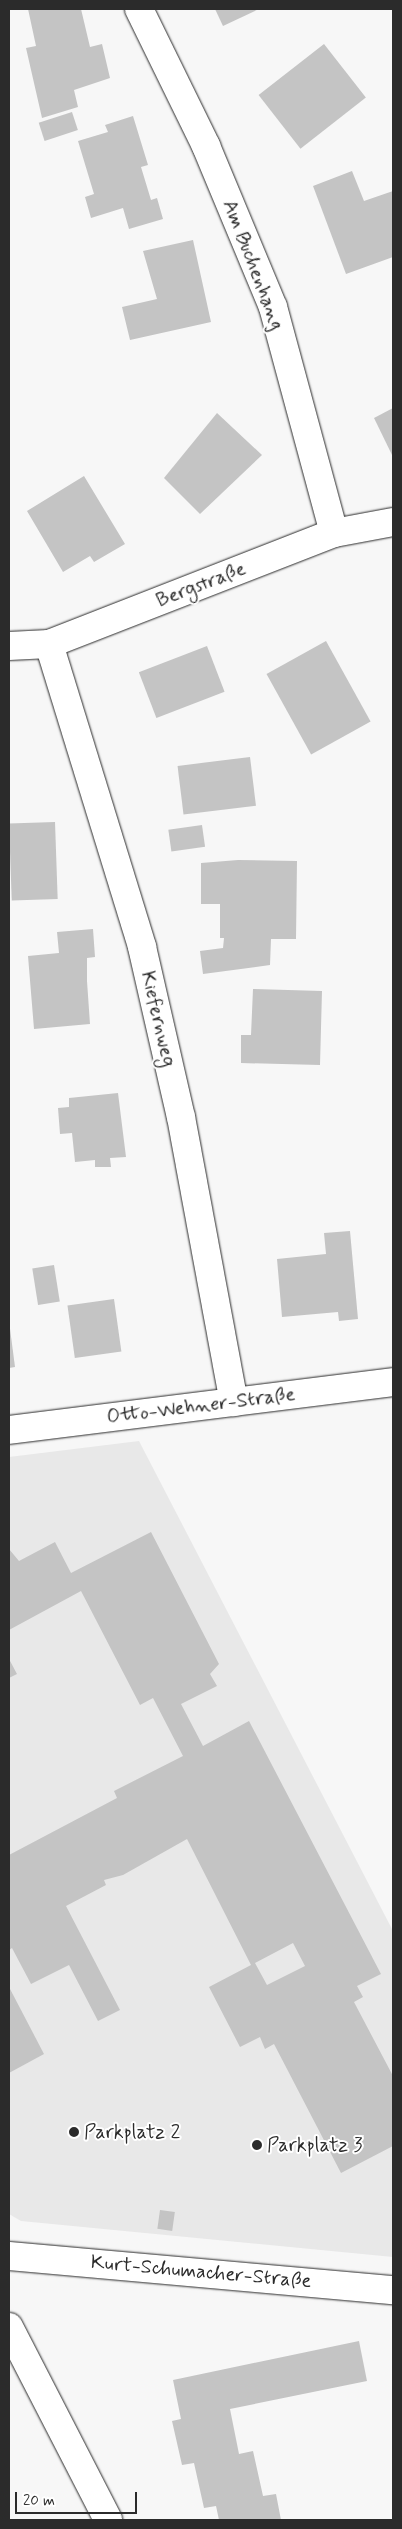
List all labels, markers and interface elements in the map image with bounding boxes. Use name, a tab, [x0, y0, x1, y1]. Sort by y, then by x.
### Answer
street label: Am Buchenhang	[217, 195, 289, 335]
street label: Bergstraße	[153, 557, 249, 613]
street label: Kiefernweg	[135, 969, 181, 1069]
street label: Otto-Wehner-Straße	[105, 1383, 297, 1429]
place label: Parkplatz 2	[84, 2120, 180, 2144]
marker: Parkplatz 2	[68, 2126, 80, 2138]
place label: Parkplatz 3	[267, 2133, 363, 2157]
marker: Parkplatz 3	[251, 2139, 263, 2151]
street label: Kurt-Schumacher-Straße	[90, 2250, 312, 2294]
scale bar	[18, 2482, 140, 2514]
text: 20 m	[23, 2491, 55, 2511]

